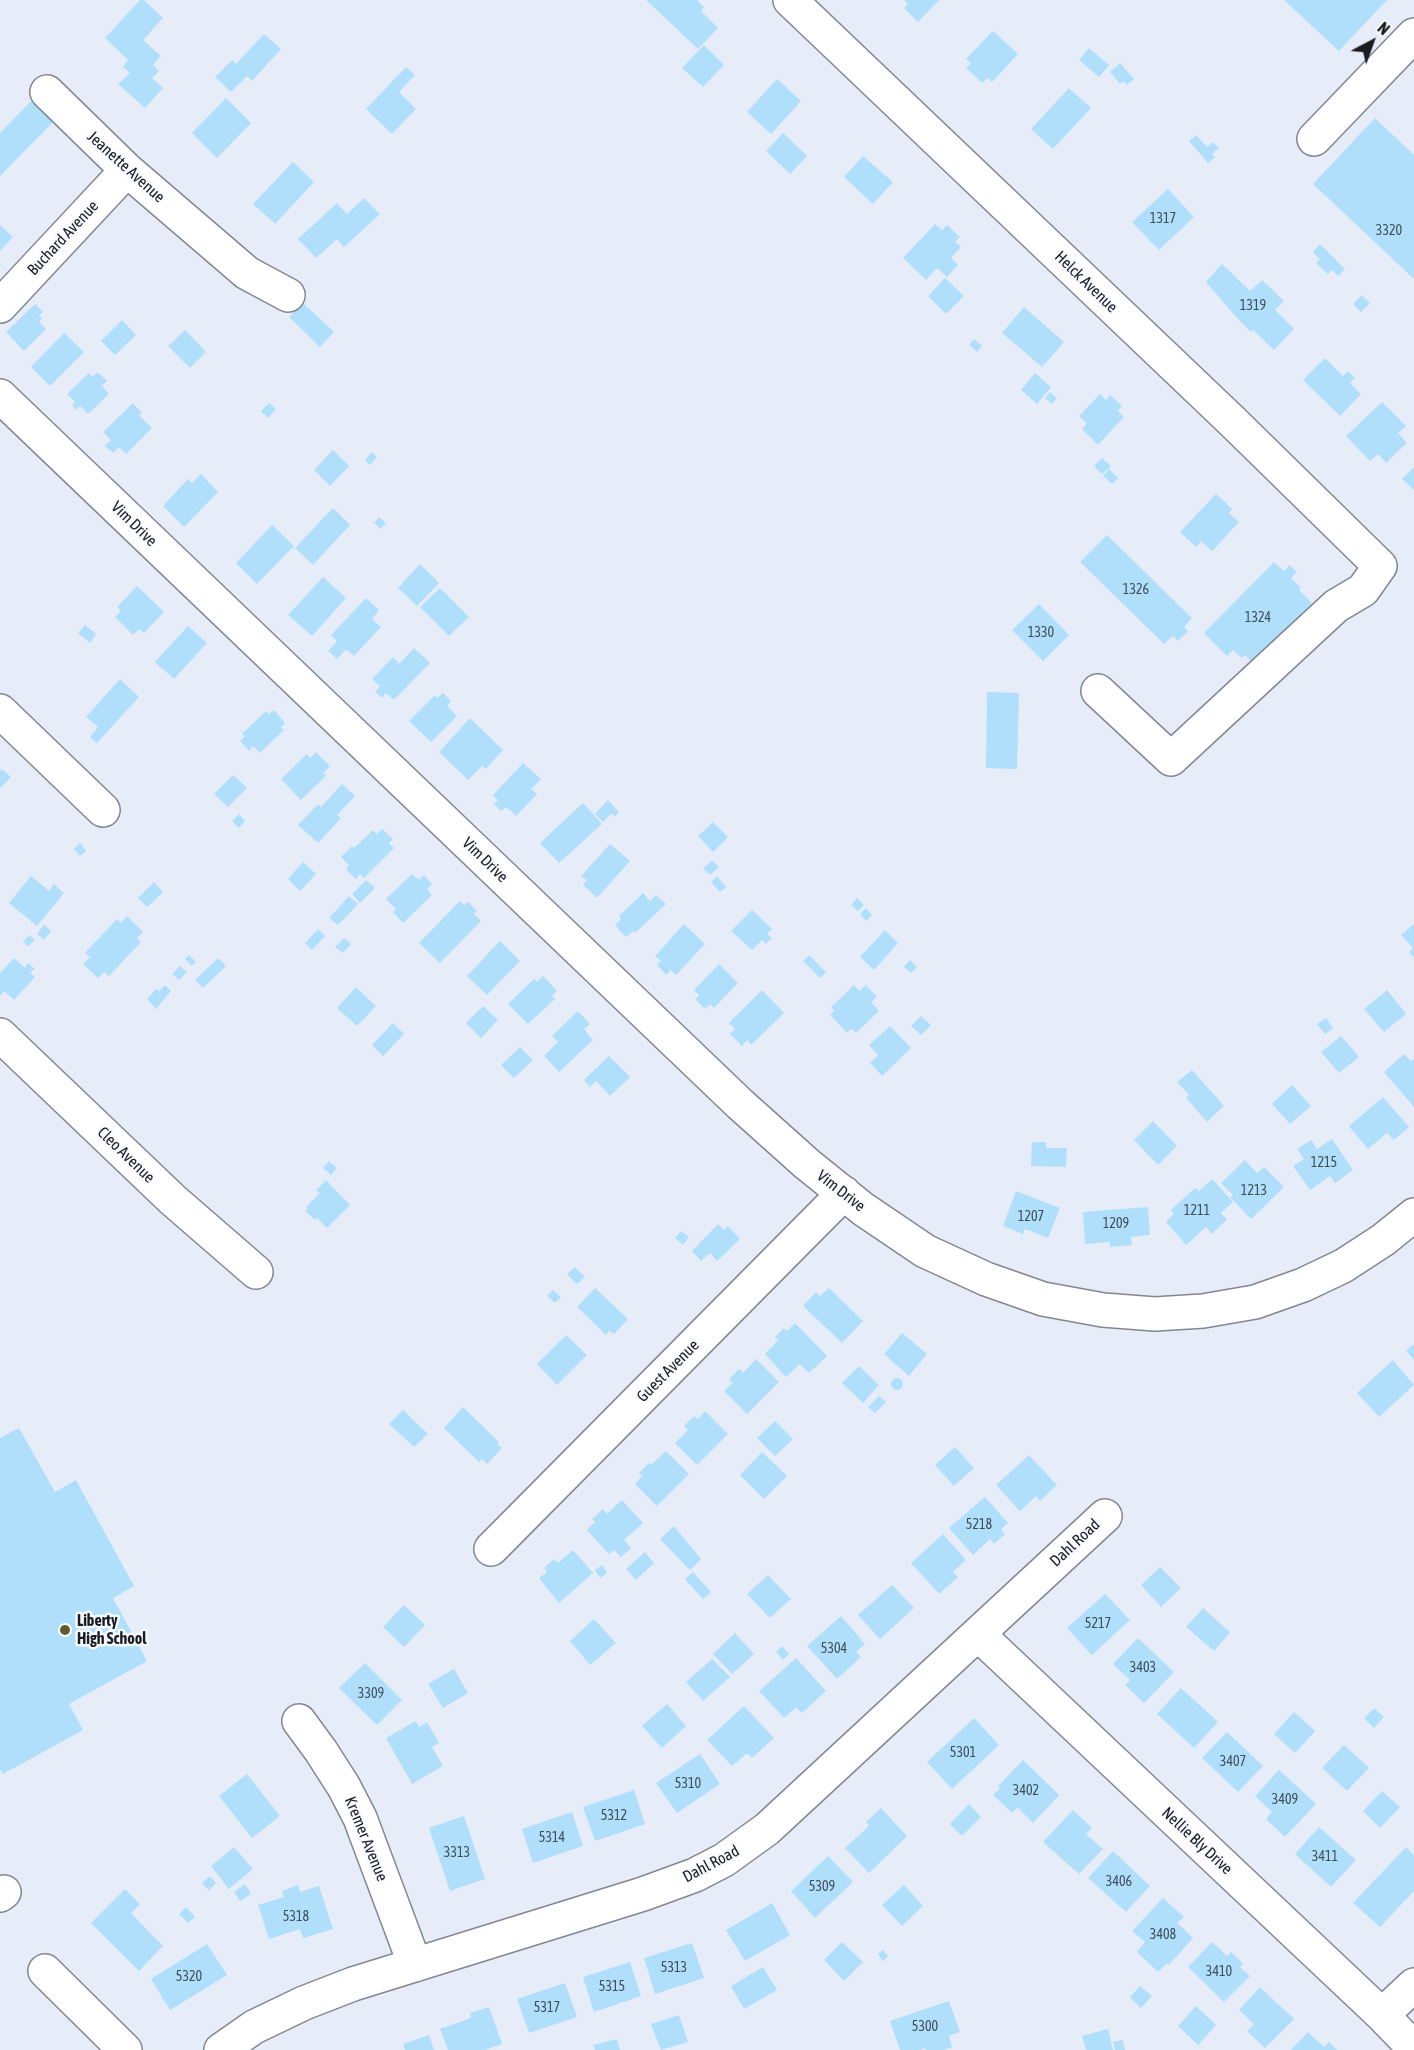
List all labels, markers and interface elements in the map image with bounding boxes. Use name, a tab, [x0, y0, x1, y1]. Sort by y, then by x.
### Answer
north arrow	[1342, 12, 1402, 72]
text: N	[1374, 19, 1393, 38]
street label: Jeanette Avenue	[83, 127, 169, 207]
street label: Buchard Avenue	[24, 197, 102, 279]
house number: 1317	[1150, 211, 1176, 227]
house number: 3320	[1376, 223, 1402, 239]
street label: Helck Avenue	[1051, 247, 1121, 317]
house number: 1319	[1240, 298, 1266, 314]
street label: Vim Drive	[107, 498, 161, 550]
house number: 1326	[1123, 582, 1149, 598]
house number: 1324	[1245, 610, 1271, 626]
house number: 1330	[1028, 625, 1054, 641]
street label: Vim Drive	[458, 834, 512, 886]
street label: Cleo Avenue	[93, 1123, 159, 1187]
house number: 1215	[1311, 1155, 1337, 1171]
street label: Vim Drive	[813, 1166, 869, 1216]
house number: 1213	[1241, 1183, 1267, 1199]
house number: 1211	[1184, 1203, 1210, 1219]
house number: 1207	[1018, 1209, 1044, 1225]
house number: 1209	[1103, 1216, 1129, 1232]
street label: Guest Avenue	[633, 1336, 703, 1406]
street label: Dahl Road	[1046, 1515, 1104, 1571]
house number: 5218	[966, 1517, 992, 1533]
place label: Liberty High School	[77, 1611, 146, 1649]
house number: 5217	[1085, 1616, 1111, 1632]
marker: Liberty High School	[58, 1623, 72, 1637]
house number: 5304	[821, 1641, 847, 1657]
house number: 3403	[1130, 1660, 1156, 1676]
house number: 3309	[358, 1686, 384, 1702]
house number: 5301	[950, 1745, 976, 1761]
house number: 3407	[1220, 1754, 1246, 1770]
house number: 5310	[675, 1776, 701, 1792]
house number: 3402	[1013, 1783, 1039, 1799]
house number: 3409	[1272, 1792, 1298, 1808]
street label: Kremer Avenue	[340, 1794, 392, 1884]
street label: Nellie Bly Drive	[1158, 1803, 1236, 1879]
house number: 5312	[601, 1808, 627, 1824]
house number: 5314	[539, 1830, 565, 1846]
street label: Dahl Road	[680, 1841, 742, 1887]
house number: 3313	[444, 1845, 470, 1861]
house number: 3411	[1312, 1849, 1338, 1865]
house number: 3406	[1106, 1874, 1132, 1890]
house number: 5309	[809, 1879, 835, 1895]
house number: 5318	[283, 1909, 309, 1925]
house number: 3408	[1150, 1927, 1176, 1943]
house number: 5313	[661, 1960, 687, 1976]
house number: 3410	[1206, 1964, 1232, 1980]
house number: 5320	[176, 1969, 202, 1985]
house number: 5315	[599, 1979, 625, 1995]
house number: 5317	[534, 2000, 560, 2016]
house number: 5300	[912, 2019, 938, 2035]

